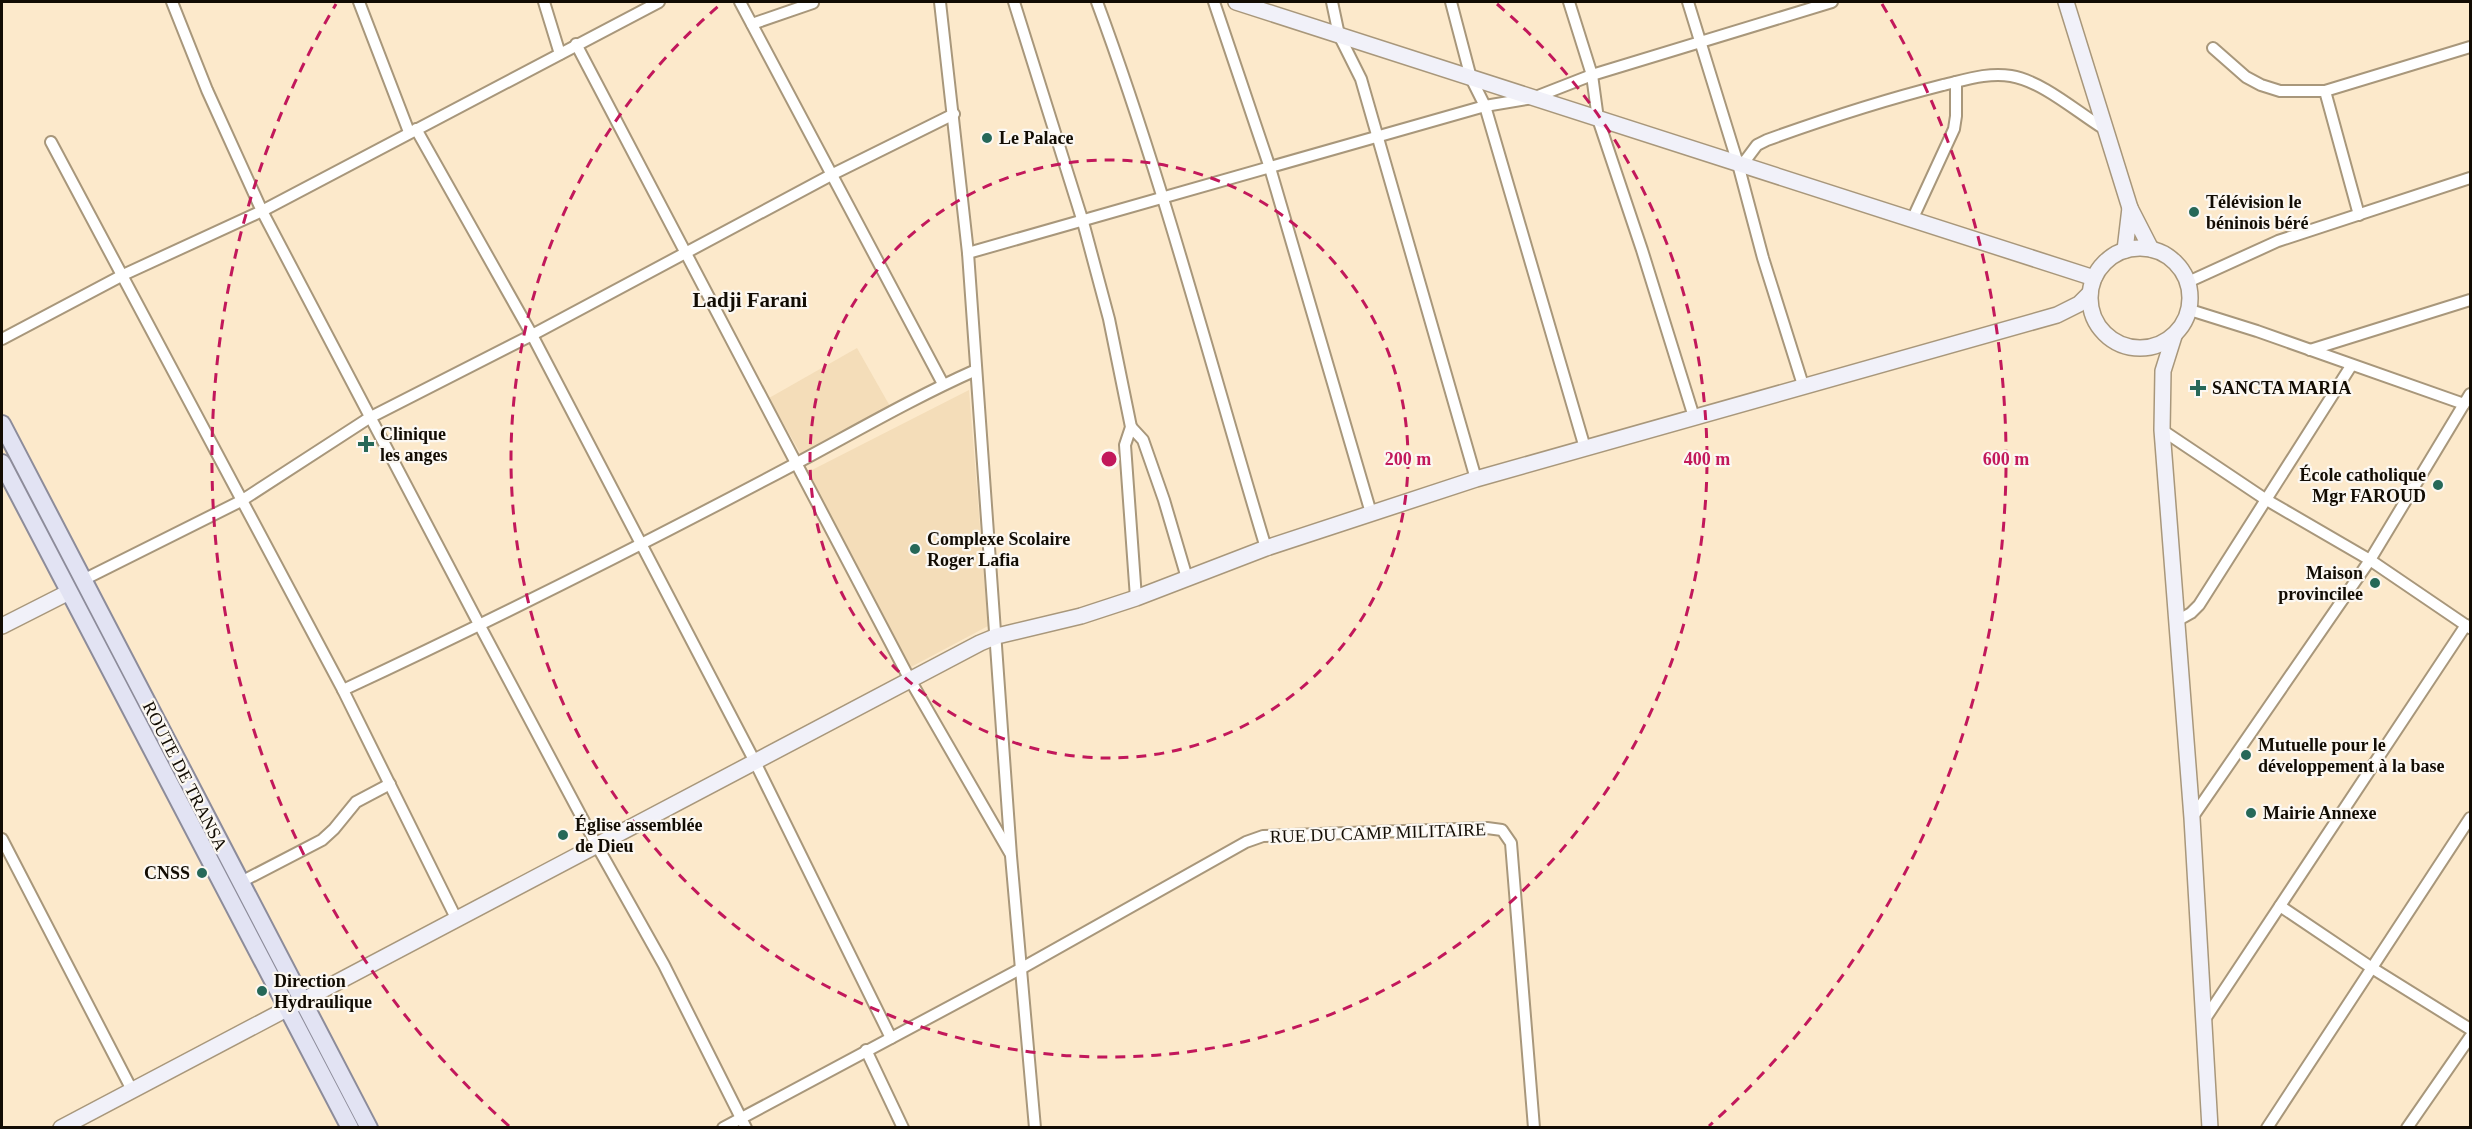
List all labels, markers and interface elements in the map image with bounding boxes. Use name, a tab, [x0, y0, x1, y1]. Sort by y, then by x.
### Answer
place label: Le Palace	[999, 128, 1073, 148]
marker: Le Palace	[980, 131, 994, 145]
place label: Télévision le béninois béré	[2206, 192, 2309, 233]
marker: Télévision le béninois béré	[2187, 205, 2201, 219]
district label: Ladji Farani	[693, 288, 808, 312]
place label: SANCTA MARIA	[2212, 378, 2351, 398]
marker: SANCTA MARIA	[2189, 379, 2207, 397]
place label: Clinique les anges	[380, 424, 448, 465]
marker: Clinique les anges	[357, 435, 375, 453]
centre of rings	[1099, 449, 1119, 469]
text: 200 m	[1385, 449, 1431, 469]
text: 400 m	[1684, 449, 1730, 469]
text: 600 m	[1983, 449, 2029, 469]
place label: École catholique Mgr FAROUD	[2300, 464, 2426, 506]
marker: École catholique Mgr FAROUD	[2431, 478, 2445, 492]
place label: Complexe Scolaire Roger Lafia	[927, 529, 1070, 570]
marker: Complexe Scolaire Roger Lafia	[908, 542, 922, 556]
place label: Maison provincilee	[2278, 563, 2363, 604]
marker: Maison provincilee	[2368, 576, 2382, 590]
street label: ROUTE DE TRANSA	[139, 698, 231, 854]
place label: Mutuelle pour le développement à la base	[2258, 735, 2445, 776]
marker: Mutuelle pour le développement à la base	[2239, 748, 2253, 762]
place label: Mairie Annexe	[2263, 803, 2376, 823]
marker: Mairie Annexe	[2244, 806, 2258, 820]
place label: Église assemblée de Dieu	[575, 814, 703, 856]
street label: RUE DU CAMP MILITAIRE	[1270, 819, 1486, 847]
marker: Église assemblée de Dieu	[556, 828, 570, 842]
place label: CNSS	[144, 863, 190, 883]
marker: CNSS	[195, 866, 209, 880]
place label: Direction Hydraulique	[274, 971, 372, 1012]
marker: Direction Hydraulique	[255, 984, 269, 998]

